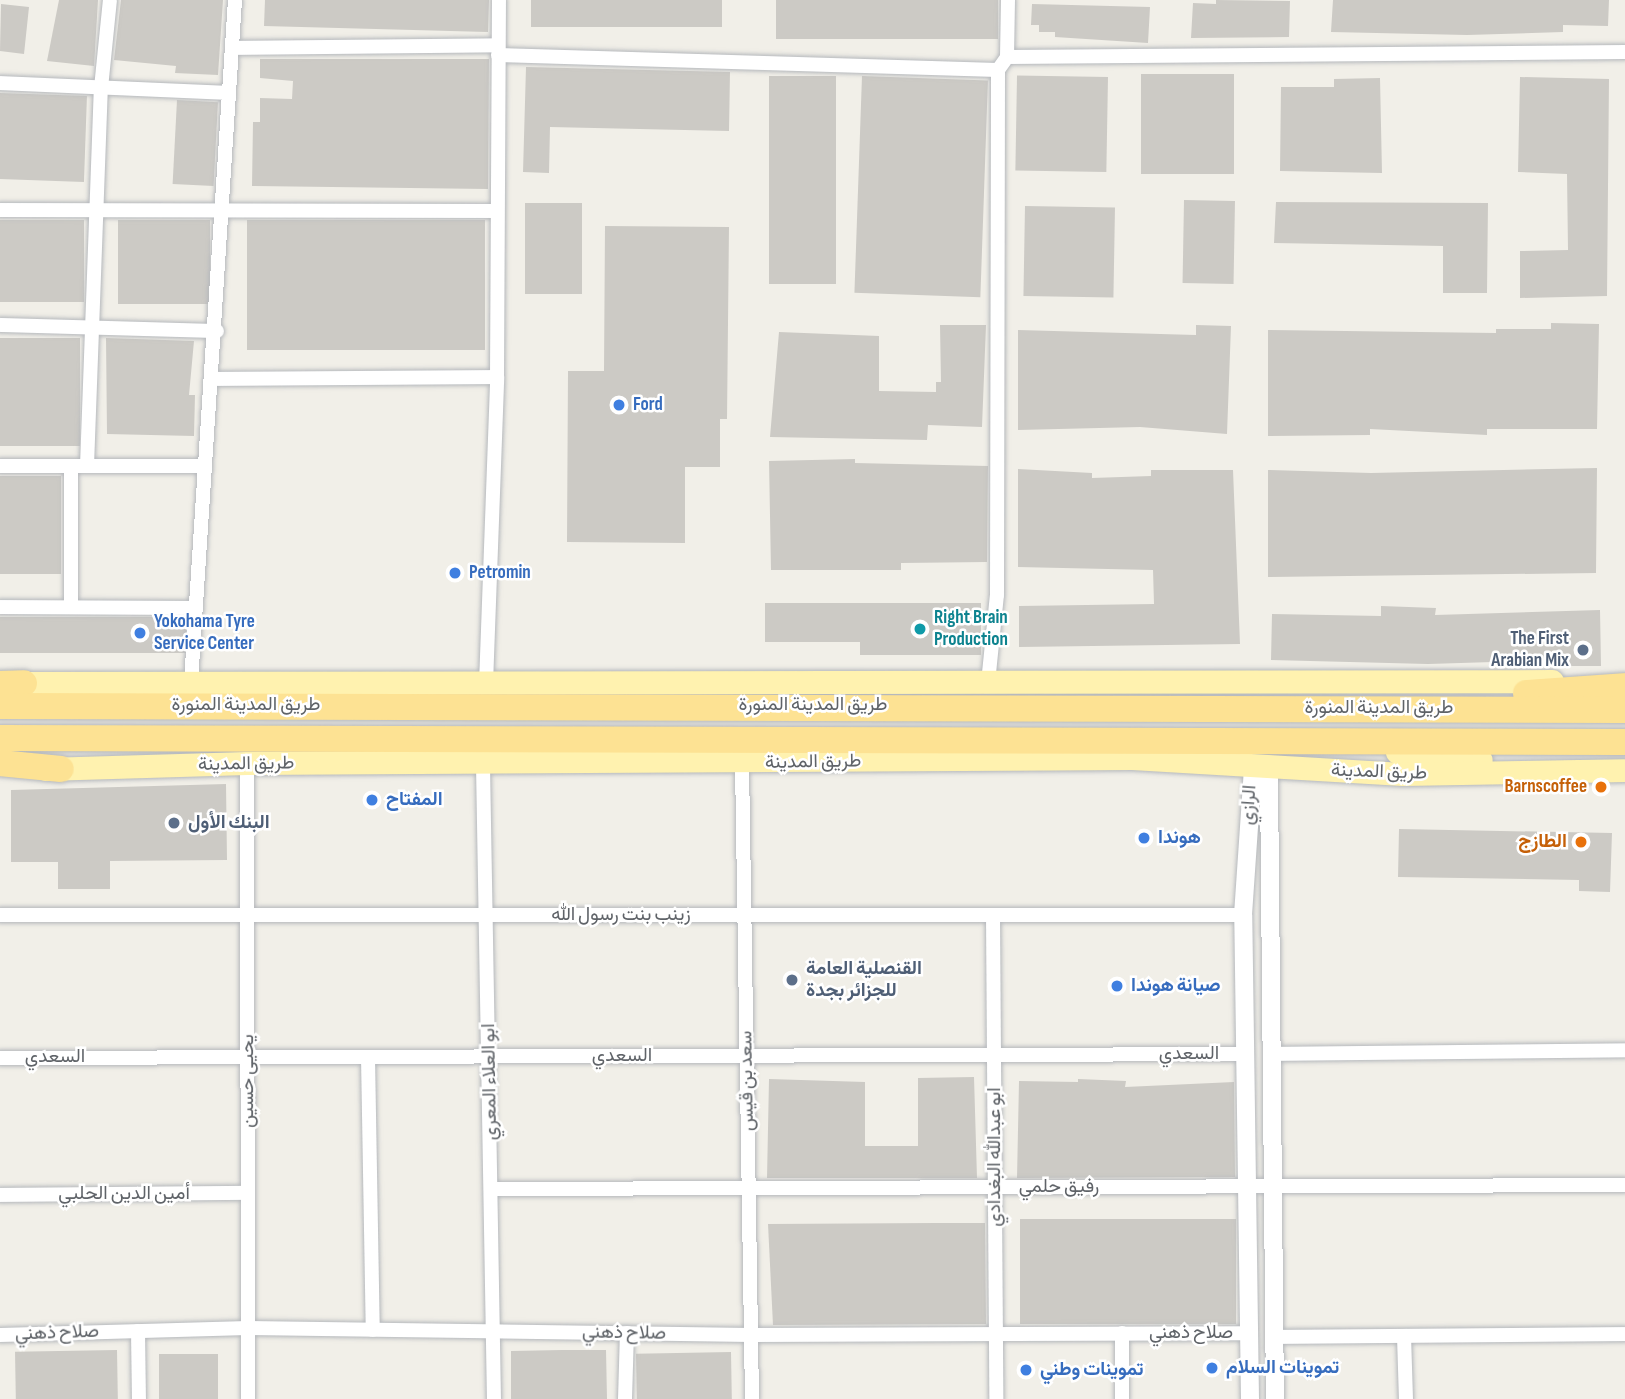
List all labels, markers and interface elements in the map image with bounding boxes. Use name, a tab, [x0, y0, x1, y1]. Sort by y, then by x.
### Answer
place label: Ford	[633, 394, 663, 416]
marker: Ford	[611, 397, 627, 413]
place label: Petromin	[469, 562, 531, 584]
marker: Petromin	[447, 565, 463, 581]
place label: Right Brain Production	[934, 607, 1008, 651]
place label: Yokohama Tyre Service Center	[154, 611, 255, 655]
marker: Right Brain Production	[912, 621, 928, 637]
marker: Yokohama Tyre Service Center	[132, 625, 148, 641]
place label: The First Arabian Mix	[1491, 628, 1569, 672]
marker: The First Arabian Mix	[1575, 642, 1591, 658]
street label: طريق المدينة المنورة	[172, 694, 320, 716]
street label: طريق المدينة المنورة	[739, 694, 887, 716]
street label: طريق المدينة المنورة	[1305, 697, 1453, 719]
street label: طريق المدينة	[765, 750, 861, 774]
street label: طريق المدينة	[198, 752, 294, 776]
street label: طريق المدينة	[1330, 759, 1428, 785]
place label: Barnscoffee	[1504, 776, 1587, 798]
marker: Barnscoffee	[1593, 779, 1609, 795]
street label: الرازي	[1236, 784, 1262, 826]
place label: المفتاح	[386, 789, 443, 811]
marker: المفتاح	[364, 792, 380, 808]
place label: البنك الأول	[188, 812, 270, 834]
marker: البنك الأول	[166, 815, 182, 831]
place label: هوندا	[1158, 827, 1201, 849]
marker: هوندا	[1136, 830, 1152, 846]
place label: الطازج	[1518, 831, 1567, 853]
marker: الطازج	[1573, 834, 1589, 850]
street label: زينب بنت رسول الله	[551, 904, 691, 926]
place label: القنصلية العامة للجزائر بجدة	[806, 958, 922, 1002]
marker: القنصلية العامة للجزائر بجدة	[784, 972, 800, 988]
place label: صيانة هوندا	[1131, 975, 1221, 997]
marker: صيانة هوندا	[1109, 978, 1125, 994]
street label: ابو العلاء المعري	[478, 1023, 502, 1141]
street label: سعد بن قيس	[735, 1031, 759, 1131]
street label: يحيى حسين	[237, 1034, 259, 1128]
street label: السعدي	[1159, 1043, 1219, 1065]
street label: السعدي	[592, 1045, 652, 1067]
street label: السعدي	[25, 1046, 85, 1068]
street label: ابو عبدالله البغدادي	[984, 1087, 1006, 1227]
street label: رفيق حلمي	[1019, 1176, 1099, 1198]
street label: أمين الدين الحلبي	[58, 1183, 190, 1205]
street label: صلاح ذهني	[15, 1320, 99, 1346]
street label: صلاح ذهني	[582, 1321, 666, 1345]
street label: صلاح ذهني	[1149, 1322, 1233, 1344]
place label: تموينات السلام	[1226, 1357, 1339, 1379]
place label: تموينات وطني	[1040, 1359, 1143, 1381]
marker: تموينات السلام	[1204, 1360, 1220, 1376]
marker: تموينات وطني	[1018, 1362, 1034, 1378]

